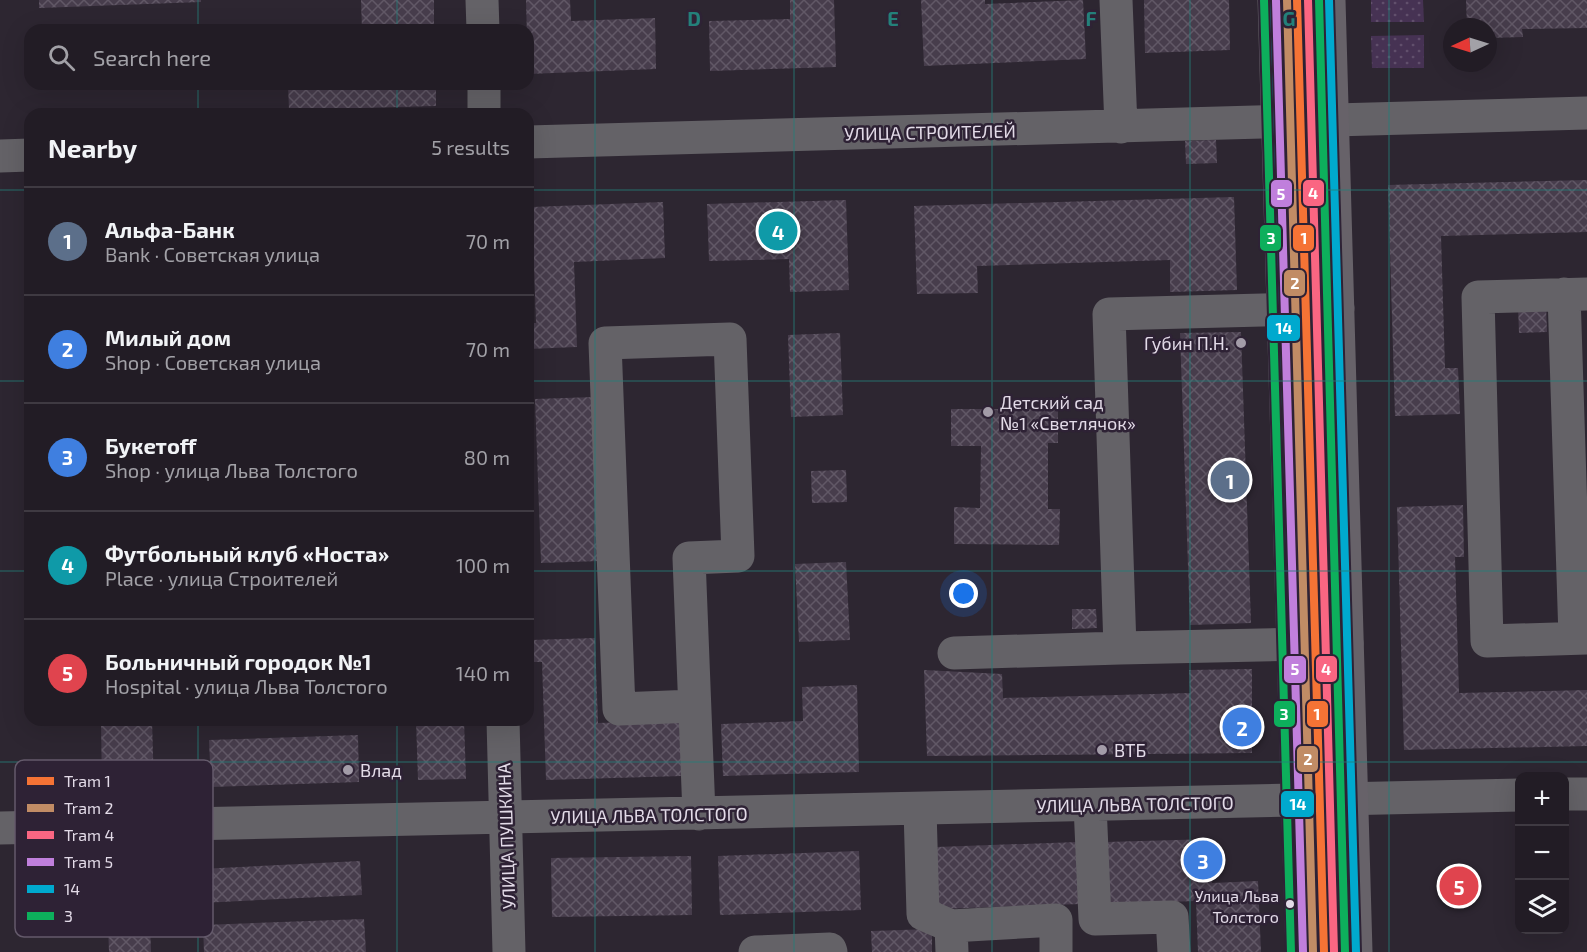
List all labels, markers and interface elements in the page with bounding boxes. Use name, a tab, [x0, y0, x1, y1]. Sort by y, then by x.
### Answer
text: D	[687, 6, 701, 30]
text: E	[887, 6, 899, 30]
text: F	[1085, 6, 1097, 30]
text: G	[1283, 6, 1295, 30]
north arrow	[1443, 18, 1497, 72]
search box	[24, 24, 534, 90]
icon: search	[45, 41, 78, 74]
text: Search here	[93, 44, 211, 70]
street label: УЛИЦА СТРОИТЕЛЕЙ	[844, 120, 1016, 144]
text: Nearby	[48, 132, 137, 163]
text: 5 results	[431, 135, 510, 159]
line badge: 5	[1270, 179, 1293, 208]
line badge: 4	[1302, 179, 1325, 207]
text: 4	[1308, 183, 1318, 202]
text: 5	[1277, 184, 1286, 203]
pin: 4	[758, 208, 798, 254]
text: Альфа-Банк	[105, 216, 235, 242]
line badge: 3	[1259, 224, 1282, 252]
line badge: 1	[1292, 224, 1315, 252]
text: 3	[1266, 228, 1276, 247]
text: 1	[1301, 228, 1307, 247]
text: 1	[63, 229, 72, 253]
text: 70 m	[466, 229, 510, 253]
text: Bank · Советская улица	[105, 242, 320, 266]
line badge: 2	[1283, 269, 1306, 297]
text: 2	[1290, 273, 1300, 292]
line badge: 14	[1266, 314, 1301, 342]
text: 14	[1275, 318, 1293, 337]
text: Милый дом	[105, 324, 231, 350]
place label: Губин П.Н.	[1144, 332, 1229, 354]
marker: Губин П.Н.	[1234, 336, 1248, 350]
text: 2	[62, 337, 73, 361]
text: 70 m	[466, 337, 510, 361]
text: Shop · Советская улица	[105, 350, 321, 374]
place label: Детский сад №1 «Светлячок»	[1000, 391, 1136, 434]
marker: Детский сад №1 «Светлячок»	[981, 405, 995, 419]
text: Букетoff	[105, 432, 197, 458]
text: 3	[62, 445, 73, 469]
text: 80 m	[464, 445, 510, 469]
text: Shop · улица Льва Толстого	[105, 458, 358, 482]
pin: 1	[1210, 458, 1250, 502]
text: Футбольный клуб «Носта»	[105, 540, 389, 566]
text: 4	[61, 553, 74, 577]
text: 100 m	[456, 553, 510, 577]
text: Place · улица Строителей	[105, 566, 338, 590]
your location	[949, 579, 978, 608]
text: Больничный городок №1	[105, 648, 372, 674]
line badge: 5	[1283, 655, 1307, 684]
line badge: 4	[1315, 655, 1338, 683]
text: 5	[1291, 659, 1300, 678]
text: 4	[1321, 659, 1331, 678]
text: 5	[62, 661, 73, 685]
text: 140 m	[456, 661, 510, 685]
text: Hospital · улица Льва Толстого	[105, 674, 388, 698]
line badge: 3	[1273, 700, 1296, 728]
line badge: 1	[1306, 700, 1329, 728]
pin: 2	[1222, 704, 1262, 750]
text: 3	[1279, 704, 1289, 723]
text: 1	[1314, 704, 1320, 723]
place label: ВТБ	[1114, 739, 1146, 761]
marker: ВТБ	[1095, 743, 1109, 757]
line badge: 2	[1296, 745, 1319, 773]
text: 2	[1303, 749, 1313, 768]
place label: Влад	[360, 759, 402, 781]
legend	[15, 760, 213, 937]
street label: УЛИЦА ПУШКИНА	[492, 762, 520, 910]
marker: Влад	[341, 763, 355, 777]
text: Tram 1	[64, 771, 111, 790]
map controls	[1515, 772, 1569, 934]
button: +	[1515, 772, 1569, 826]
line badge: 14	[1280, 790, 1315, 818]
street label: УЛИЦА ЛЬВА ТОЛСТОГО	[1036, 791, 1234, 817]
text: 14	[1289, 794, 1307, 813]
text: Tram 2	[64, 798, 114, 817]
street label: УЛИЦА ЛЬВА ТОЛСТОГО	[550, 802, 748, 828]
text: Tram 4	[64, 825, 115, 844]
button: −	[1515, 826, 1569, 880]
pin: 3	[1184, 838, 1222, 882]
text: Tram 5	[64, 852, 113, 871]
pin: 5	[1440, 864, 1478, 908]
text: 14	[64, 879, 80, 898]
button: layers	[1515, 880, 1569, 934]
place label: Улица Льва Толстого	[1194, 886, 1279, 926]
marker: Улица Льва Толстого	[1284, 898, 1296, 910]
text: 3	[64, 906, 73, 925]

